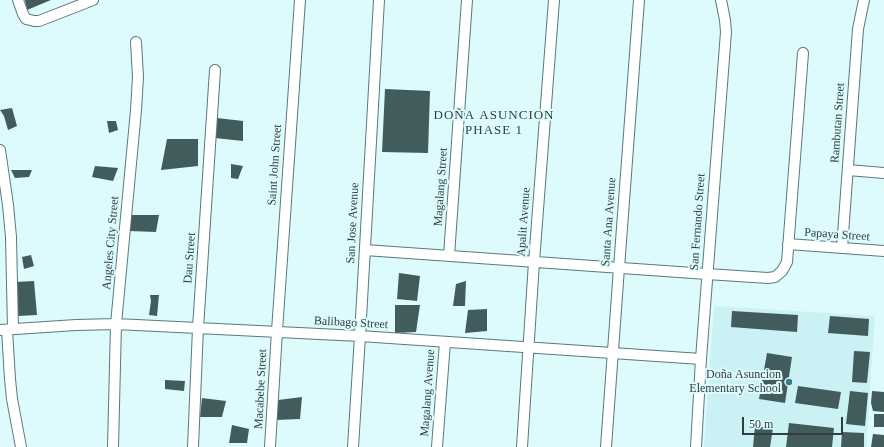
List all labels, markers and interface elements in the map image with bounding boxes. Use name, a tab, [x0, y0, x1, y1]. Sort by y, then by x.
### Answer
street label: Rambutan Street	[828, 82, 848, 164]
district label: DOÑA ASUNCION PHASE 1	[434, 108, 554, 139]
street label: Saint John Street	[265, 124, 285, 206]
street label: Magalang Street	[431, 147, 451, 227]
street label: San Fernando Street	[687, 173, 709, 271]
street label: Santa Ana Avenue	[599, 177, 619, 267]
street label: San Jose Avenue	[344, 182, 362, 264]
street label: Apalit Avenue	[514, 187, 534, 257]
street label: Angeles City Street	[100, 196, 122, 290]
street label: Papaya Street	[804, 226, 870, 244]
street label: Dau Street	[181, 232, 199, 284]
street label: Balibago Street	[314, 314, 388, 332]
street label: Macabebe Street	[252, 349, 270, 429]
street label: Magalang Avenue	[418, 349, 438, 437]
place label: Doña Asuncion Elementary School	[689, 368, 781, 396]
marker: Doña Asuncion Elementary School	[784, 377, 794, 387]
scale bar	[744, 409, 845, 435]
text: 50 m	[749, 417, 773, 431]

